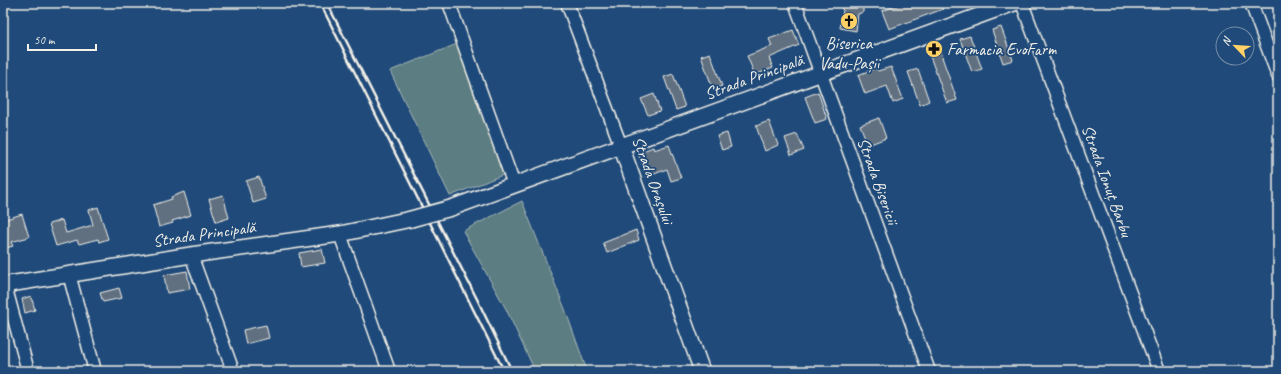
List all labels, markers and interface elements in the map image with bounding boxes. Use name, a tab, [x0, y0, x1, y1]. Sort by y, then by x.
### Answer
church icon: Biserica Vadu-Pașii	[839, 11, 859, 31]
scale bar	[28, 26, 96, 52]
north arrow	[1215, 26, 1255, 66]
text: 50 m	[34, 32, 56, 48]
place label: Biserica Vadu-Pașii	[819, 33, 881, 74]
text: N	[1218, 34, 1235, 48]
pharmacy icon: Farmacia EvoFarm	[924, 39, 944, 59]
place label: Farmacia EvoFarm	[947, 39, 1057, 60]
street label: Strada Principală	[702, 49, 808, 105]
street label: Strada Ionuț Barbu	[1077, 122, 1138, 242]
street label: Strada Orașului	[627, 133, 679, 229]
street label: Strada Bisericii	[853, 135, 904, 229]
street label: Strada Principală	[151, 216, 258, 252]

